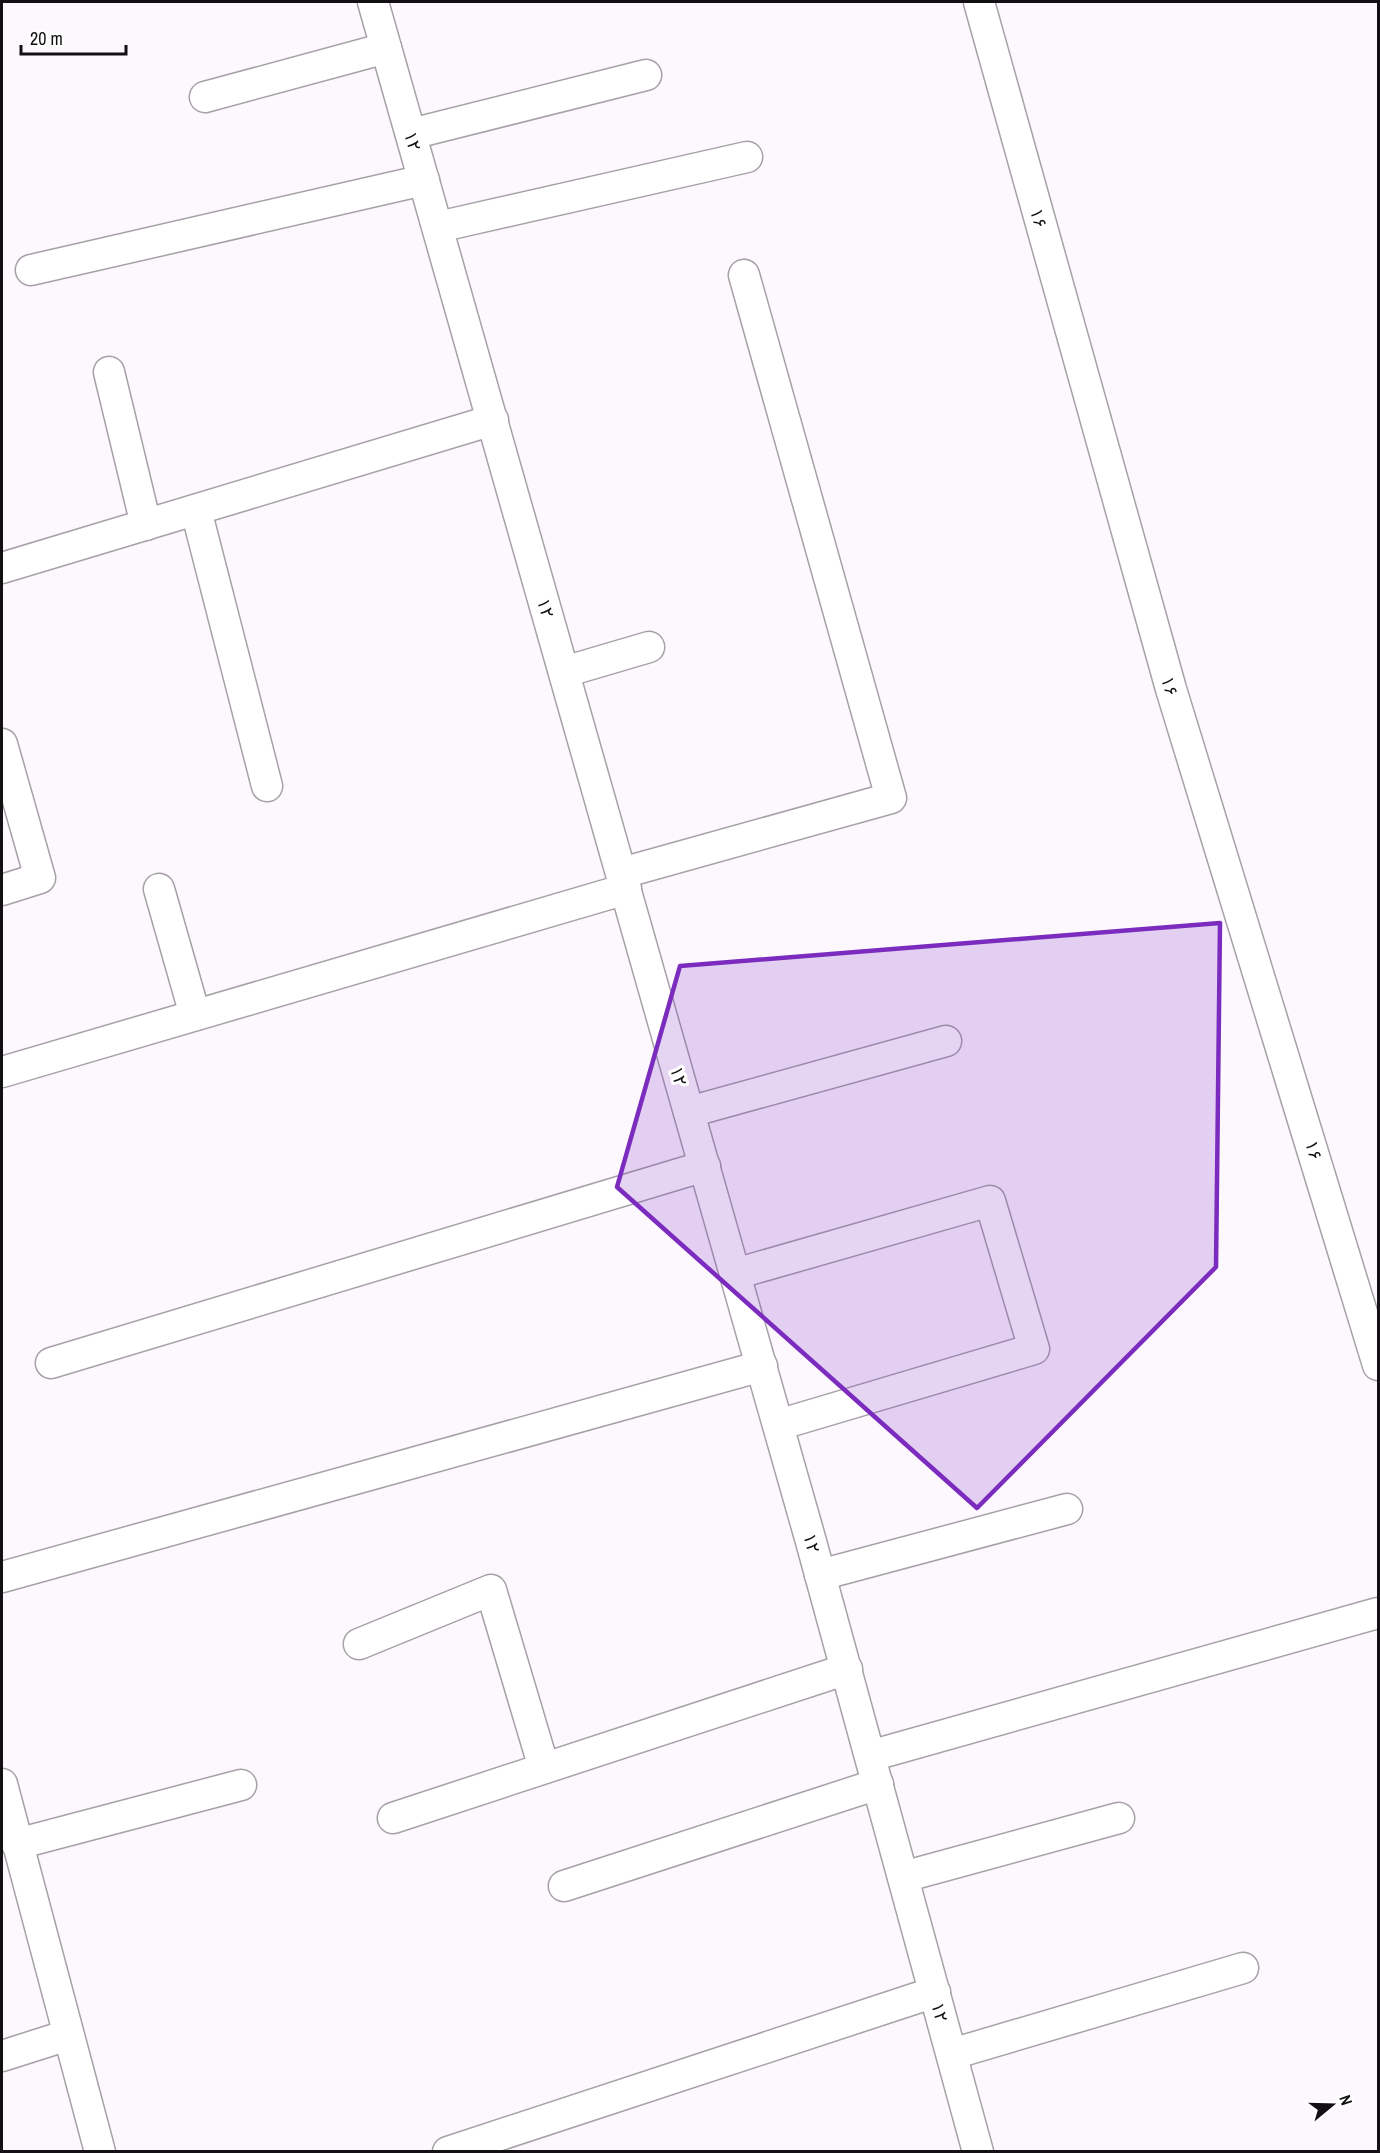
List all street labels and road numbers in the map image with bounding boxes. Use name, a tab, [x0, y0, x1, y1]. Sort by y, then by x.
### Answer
street label: ۱۲	[398, 128, 428, 154]
street label: ۱۶	[1024, 205, 1054, 231]
street label: ۱۲	[531, 595, 561, 621]
street label: ۱۶	[1155, 673, 1185, 699]
street label: ۱۲	[664, 1063, 694, 1089]
street label: ۱۶	[1299, 1137, 1329, 1163]
street label: ۱۲	[797, 1530, 827, 1556]
street label: ۱۲	[925, 1999, 955, 2025]

